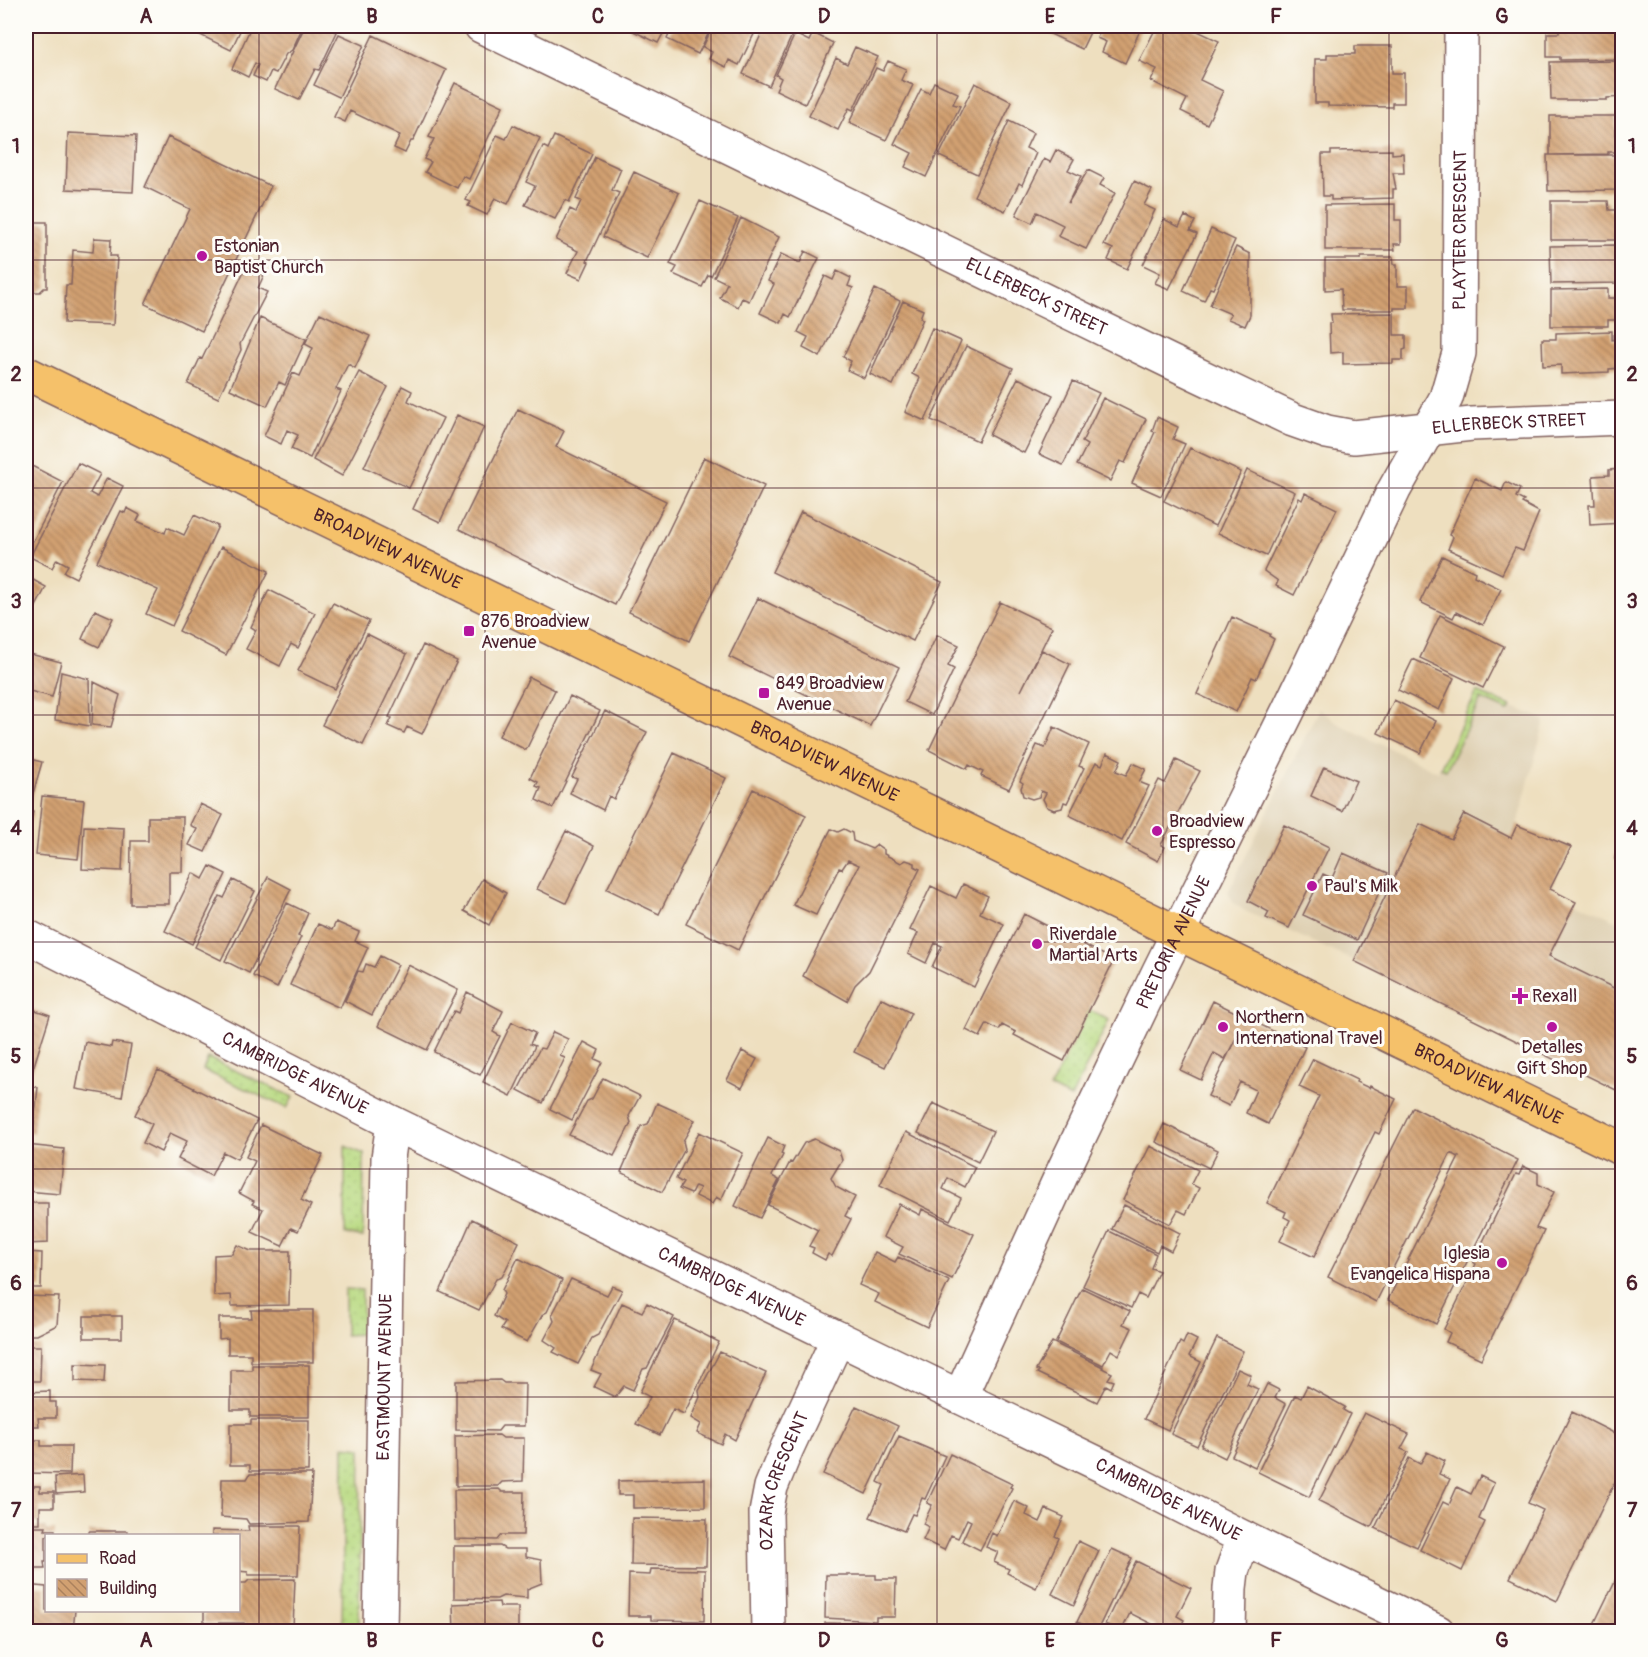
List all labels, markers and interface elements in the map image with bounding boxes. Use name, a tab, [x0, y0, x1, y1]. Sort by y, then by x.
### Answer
text: A	[140, 4, 153, 29]
text: B	[366, 4, 378, 29]
text: C	[592, 4, 604, 29]
text: D	[818, 4, 831, 29]
text: E	[1045, 4, 1056, 29]
text: F	[1270, 4, 1282, 29]
text: G	[1495, 4, 1509, 29]
text: 1	[12, 134, 20, 159]
text: 1	[1628, 134, 1636, 159]
street label: PLAYTER CRESCENT	[1448, 150, 1472, 310]
place label: Estonian Baptist Church	[214, 235, 323, 279]
marker: Estonian Baptist Church	[195, 249, 209, 263]
street label: ELLERBECK STREET	[962, 253, 1111, 341]
text: 2	[10, 362, 22, 387]
text: 2	[1626, 362, 1638, 387]
street label: ELLERBECK STREET	[1431, 408, 1587, 440]
street label: BROADVIEW AVENUE	[309, 503, 466, 595]
text: 3	[10, 589, 22, 614]
text: 3	[1626, 589, 1638, 614]
place label: 876 Broadview Avenue	[481, 610, 589, 654]
marker: 876 Broadview Avenue	[462, 624, 476, 638]
place label: 849 Broadview Avenue	[776, 672, 884, 716]
marker: 849 Broadview Avenue	[757, 686, 771, 700]
street label: BROADVIEW AVENUE	[746, 716, 903, 808]
place label: Broadview Espresso	[1169, 810, 1244, 854]
text: 4	[10, 816, 22, 841]
text: 4	[1626, 816, 1638, 841]
marker: Broadview Espresso	[1150, 824, 1164, 838]
street label: PRETORIA AVENUE	[1131, 872, 1216, 1013]
place label: Paul's Milk	[1324, 875, 1399, 898]
marker: Paul's Milk	[1305, 879, 1319, 893]
place label: Riverdale Martial Arts	[1049, 923, 1137, 967]
marker: Riverdale Martial Arts	[1030, 937, 1044, 951]
place label: Rexall	[1532, 985, 1577, 1008]
marker: Rexall	[1513, 989, 1527, 1003]
place label: Northern International Travel	[1235, 1006, 1383, 1050]
marker: Northern International Travel	[1216, 1020, 1230, 1034]
marker: Detalles Gift Shop	[1545, 1020, 1559, 1034]
street label: CAMBRIDGE AVENUE	[218, 1027, 372, 1120]
place label: Detalles Gift Shop	[1517, 1036, 1587, 1080]
street label: BROADVIEW AVENUE	[1410, 1038, 1566, 1130]
text: 5	[11, 1044, 22, 1069]
text: 5	[1627, 1044, 1638, 1069]
street label: CAMBRIDGE AVENUE	[654, 1242, 809, 1333]
place label: Iglesia Evangelica Hispana	[1350, 1242, 1490, 1286]
marker: Iglesia Evangelica Hispana	[1495, 1256, 1509, 1270]
text: 6	[10, 1271, 22, 1296]
text: 6	[1626, 1271, 1638, 1296]
street label: EASTMOUNT AVENUE	[372, 1293, 398, 1461]
street label: OZARK CRESCENT	[755, 1408, 814, 1551]
street label: CAMBRIDGE AVENUE	[1091, 1453, 1245, 1547]
text: 7	[11, 1498, 22, 1523]
text: 7	[1627, 1498, 1638, 1523]
legend	[45, 1534, 240, 1612]
text: Road	[99, 1547, 136, 1570]
text: Building	[99, 1577, 157, 1600]
text: A	[140, 1628, 153, 1653]
text: B	[366, 1628, 378, 1653]
text: C	[592, 1628, 604, 1653]
text: D	[818, 1628, 831, 1653]
text: E	[1045, 1628, 1056, 1653]
text: F	[1270, 1628, 1282, 1653]
text: G	[1495, 1628, 1509, 1653]

